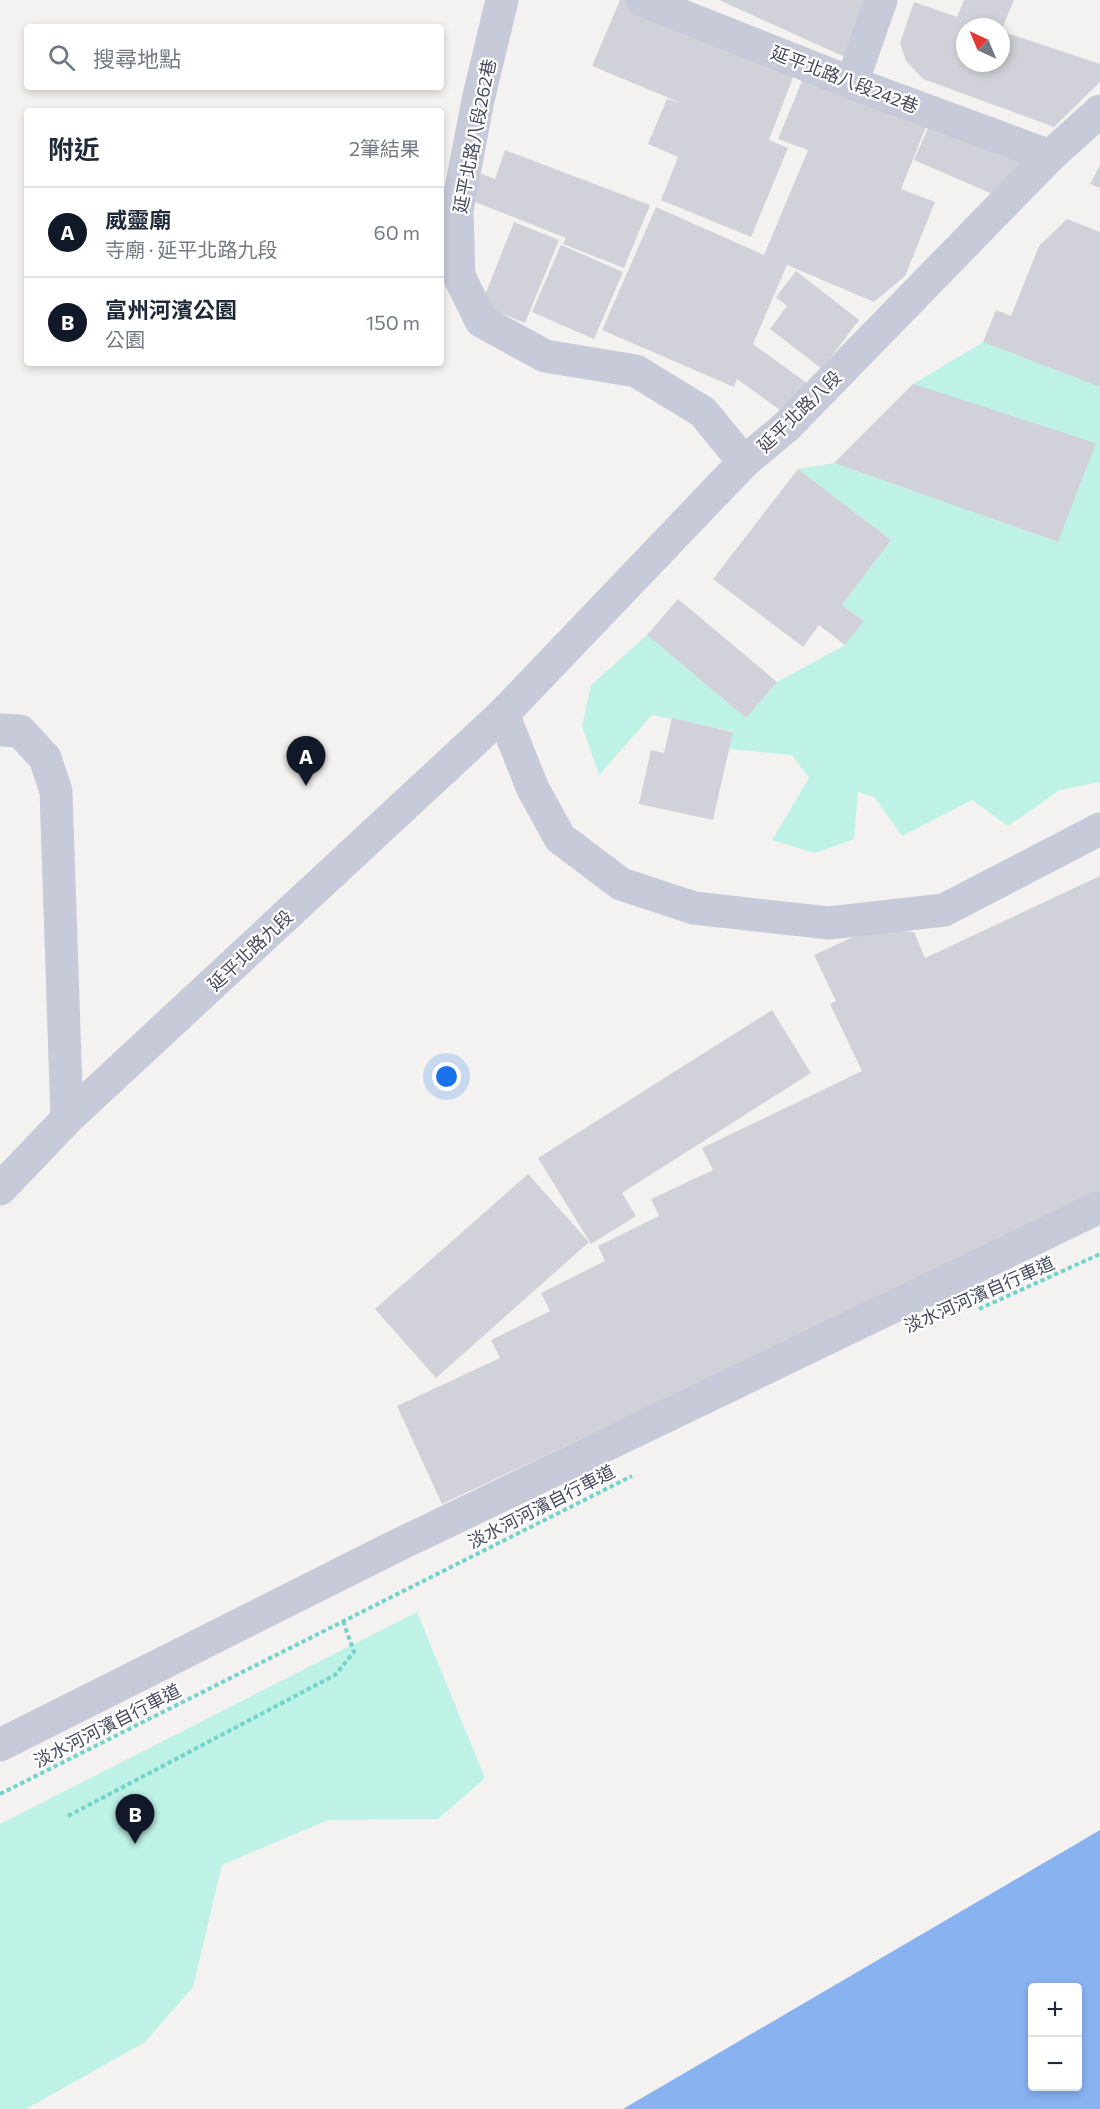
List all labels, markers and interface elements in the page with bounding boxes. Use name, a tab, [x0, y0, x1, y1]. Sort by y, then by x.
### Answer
north arrow	[956, 18, 1010, 72]
search box	[24, 24, 444, 90]
icon: search	[45, 41, 78, 74]
street label: 延平北路八段242巷	[768, 41, 922, 117]
text: 搜尋地點	[93, 45, 181, 72]
street label: 延平北路八段262巷	[448, 57, 500, 215]
text: 附近	[48, 133, 100, 164]
text: 2筆結果	[349, 136, 420, 160]
text: 威靈廟	[105, 206, 171, 233]
text: A	[60, 220, 75, 244]
text: 60 m	[374, 220, 420, 244]
text: 寺廟 · 延平北路九段	[105, 237, 277, 261]
text: 富州河濱公園	[105, 296, 237, 323]
text: B	[61, 310, 74, 334]
text: 150 m	[366, 310, 420, 334]
text: 公園	[105, 327, 145, 351]
street label: 延平北路八段	[753, 366, 845, 456]
pin: A	[286, 736, 326, 786]
street label: 延平北路九段	[203, 905, 297, 995]
your location	[432, 1062, 461, 1091]
street label: 淡水河河濱自行車道	[901, 1251, 1057, 1337]
street label: 淡水河河濱自行車道	[464, 1459, 618, 1553]
street label: 淡水河河濱自行車道	[30, 1678, 184, 1772]
pin: B	[116, 1794, 154, 1844]
map controls	[1028, 1983, 1082, 2091]
button: +	[1028, 1983, 1082, 2037]
button: −	[1028, 2037, 1082, 2091]

